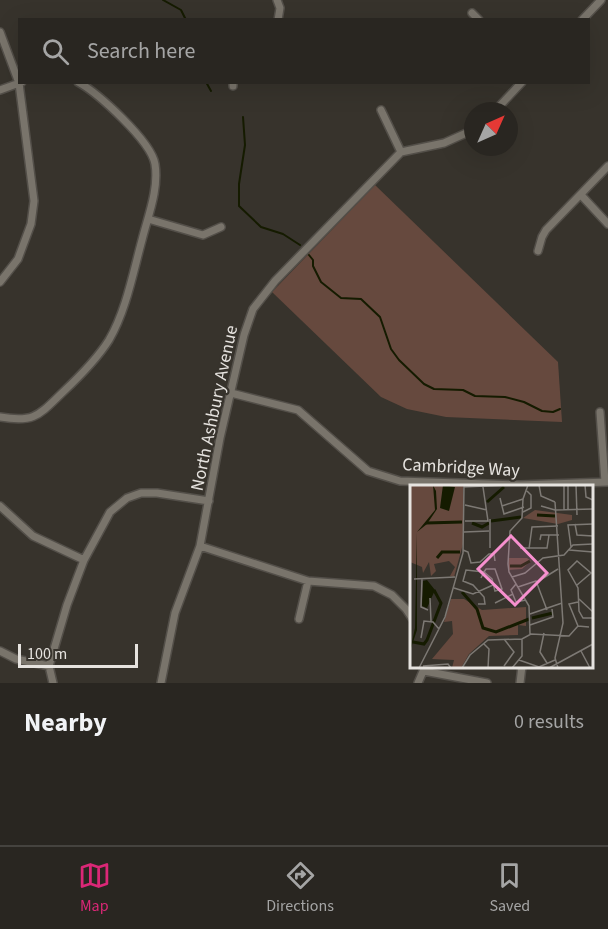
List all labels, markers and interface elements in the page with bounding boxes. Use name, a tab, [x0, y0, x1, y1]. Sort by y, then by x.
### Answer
search box	[18, 18, 590, 84]
icon: search	[39, 35, 72, 68]
text: Search here	[87, 35, 195, 67]
north arrow	[464, 102, 518, 156]
street label: North Ashbury Avenue	[185, 323, 244, 493]
street label: Cambridge Way	[402, 452, 521, 483]
inset map	[410, 485, 593, 668]
scale bar	[18, 641, 138, 668]
text: 100 m	[27, 643, 67, 665]
text: Nearby	[24, 704, 107, 741]
text: 0 results	[514, 708, 584, 736]
tab: Map	[78, 859, 111, 917]
tab: Directions	[266, 859, 334, 917]
tab: Saved	[489, 859, 530, 917]

